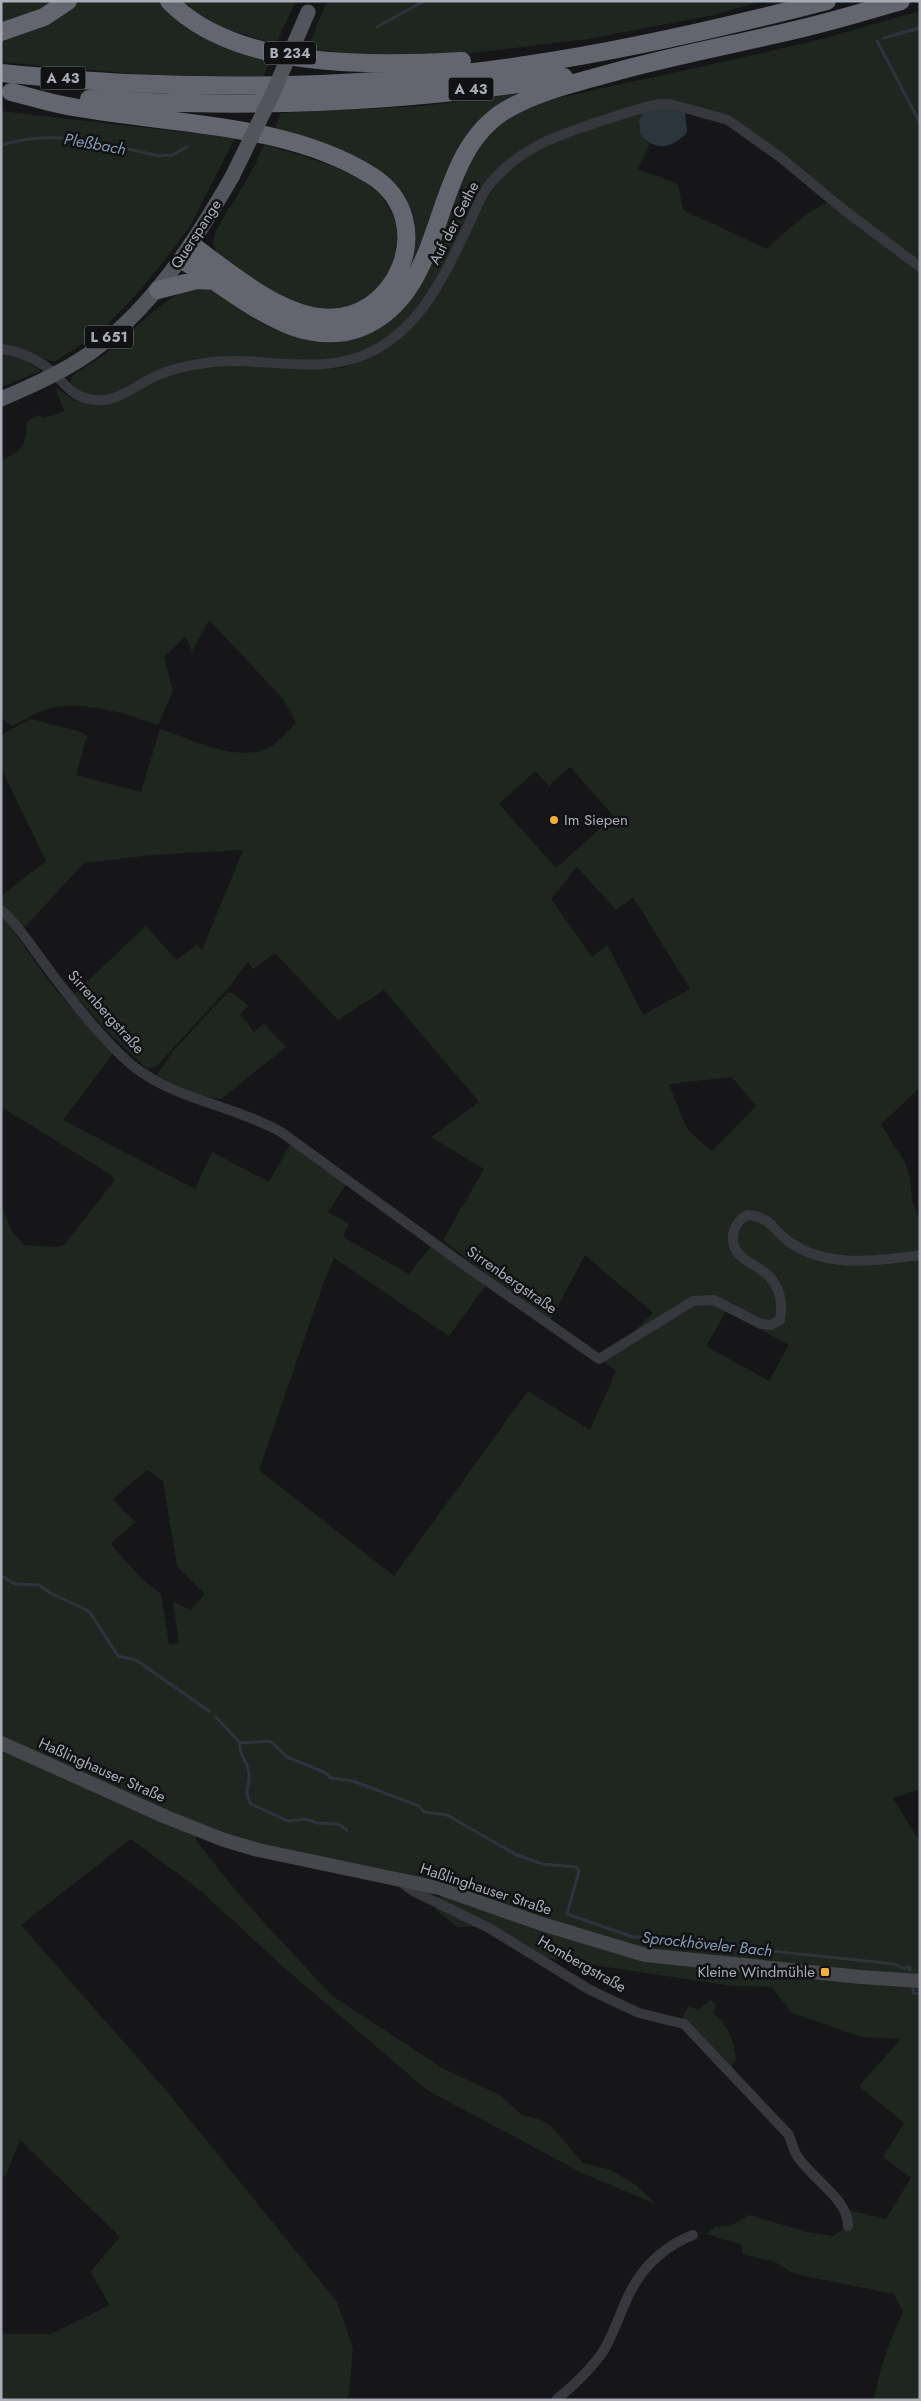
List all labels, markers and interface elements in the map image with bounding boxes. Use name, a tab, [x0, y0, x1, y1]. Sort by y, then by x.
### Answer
road number: B 234	[264, 42, 316, 64]
road number: A 43	[40, 66, 86, 90]
road number: A 43	[448, 78, 494, 100]
water label: Pleßbach	[62, 127, 128, 161]
street label: Auf der Gethe	[424, 177, 485, 268]
street label: Querspange	[165, 195, 227, 273]
road number: L 651	[85, 326, 133, 348]
place label: Im Siepen	[564, 809, 628, 831]
marker: Im Siepen	[548, 814, 560, 826]
street label: Sirrenbergstraße	[62, 965, 150, 1059]
street label: Sirrenbergstraße	[462, 1241, 562, 1319]
street label: Haßlinghauser Straße	[35, 1732, 169, 1808]
street label: Haßlinghauser Straße	[417, 1857, 555, 1921]
water label: Sprockhöveler Bach	[641, 1926, 773, 1962]
street label: Hombergstraße	[534, 1930, 630, 1998]
place label: Kleine Windmühle	[698, 1961, 815, 1983]
marker: Kleine Windmühle	[819, 1966, 831, 1978]

